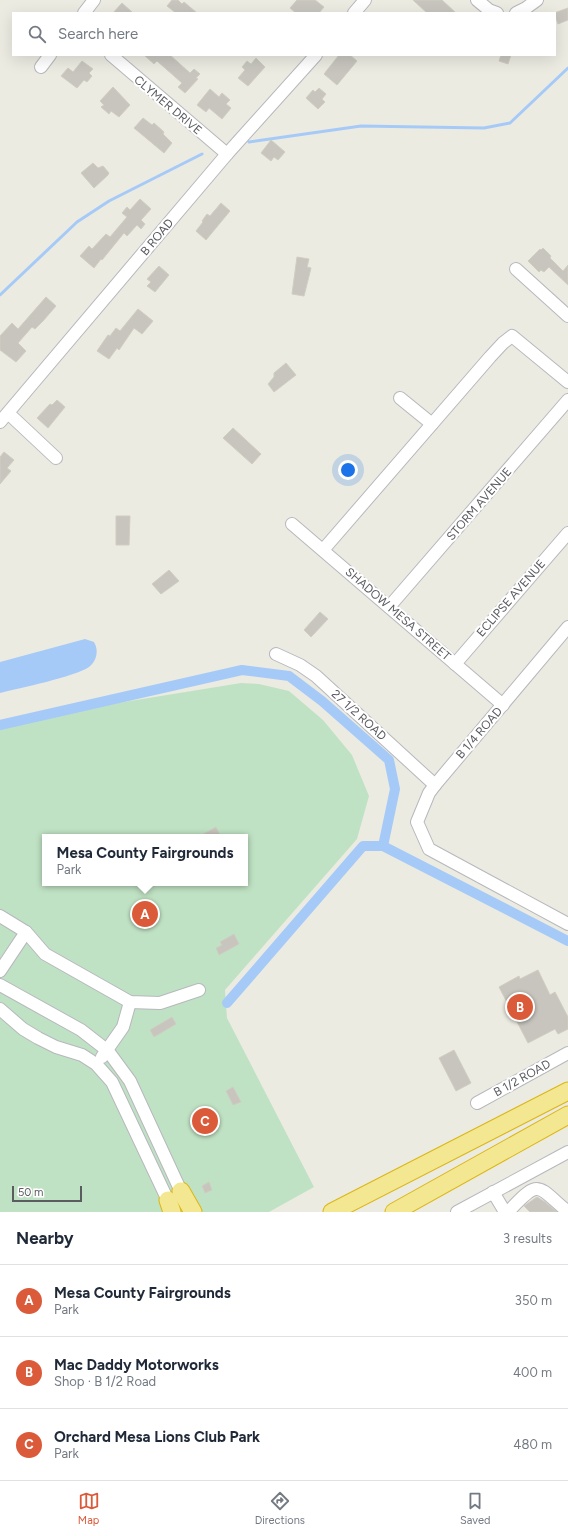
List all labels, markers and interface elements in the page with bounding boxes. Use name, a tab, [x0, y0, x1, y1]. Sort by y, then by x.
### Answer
search box	[12, 12, 556, 56]
icon: search	[26, 23, 48, 45]
text: Search here	[58, 25, 138, 43]
street label: CLYMER DRIVE	[131, 73, 205, 137]
street label: B ROAD	[138, 216, 176, 258]
your location	[338, 460, 358, 480]
street label: STORM AVENUE	[444, 465, 514, 543]
street label: ECLIPSE AVENUE	[474, 557, 548, 639]
street label: SHADOW MESA STREET	[343, 565, 454, 664]
street label: 27 1/2 ROAD	[329, 687, 389, 743]
street label: B 1/4 ROAD	[453, 704, 505, 762]
popup	[42, 834, 248, 886]
text: Mesa County Fairgrounds	[57, 844, 233, 862]
text: Park	[57, 862, 81, 877]
pin: A	[132, 899, 158, 929]
pin: B	[507, 992, 533, 1022]
street label: B 1/2 ROAD	[491, 1057, 553, 1099]
pin: C	[192, 1106, 218, 1136]
scale bar	[12, 1184, 82, 1203]
text: 50 m	[18, 1186, 43, 1199]
text: Nearby	[16, 1228, 74, 1248]
text: 3 results	[503, 1231, 552, 1246]
text: Mesa County Fairgrounds	[54, 1284, 231, 1302]
text: A	[24, 1293, 34, 1308]
text: 350 m	[515, 1293, 552, 1308]
text: Park	[54, 1302, 79, 1317]
text: Mac Daddy Motorworks	[54, 1356, 219, 1374]
text: B	[25, 1365, 33, 1380]
text: 400 m	[513, 1365, 552, 1380]
text: Shop · B 1/2 Road	[54, 1374, 156, 1389]
text: Orchard Mesa Lions Club Park	[54, 1428, 260, 1446]
text: C	[24, 1437, 34, 1452]
text: 480 m	[513, 1437, 552, 1452]
text: Park	[54, 1446, 79, 1461]
tab: Map	[78, 1490, 100, 1527]
tab: Directions	[255, 1490, 305, 1527]
tab: Saved	[460, 1490, 490, 1527]

